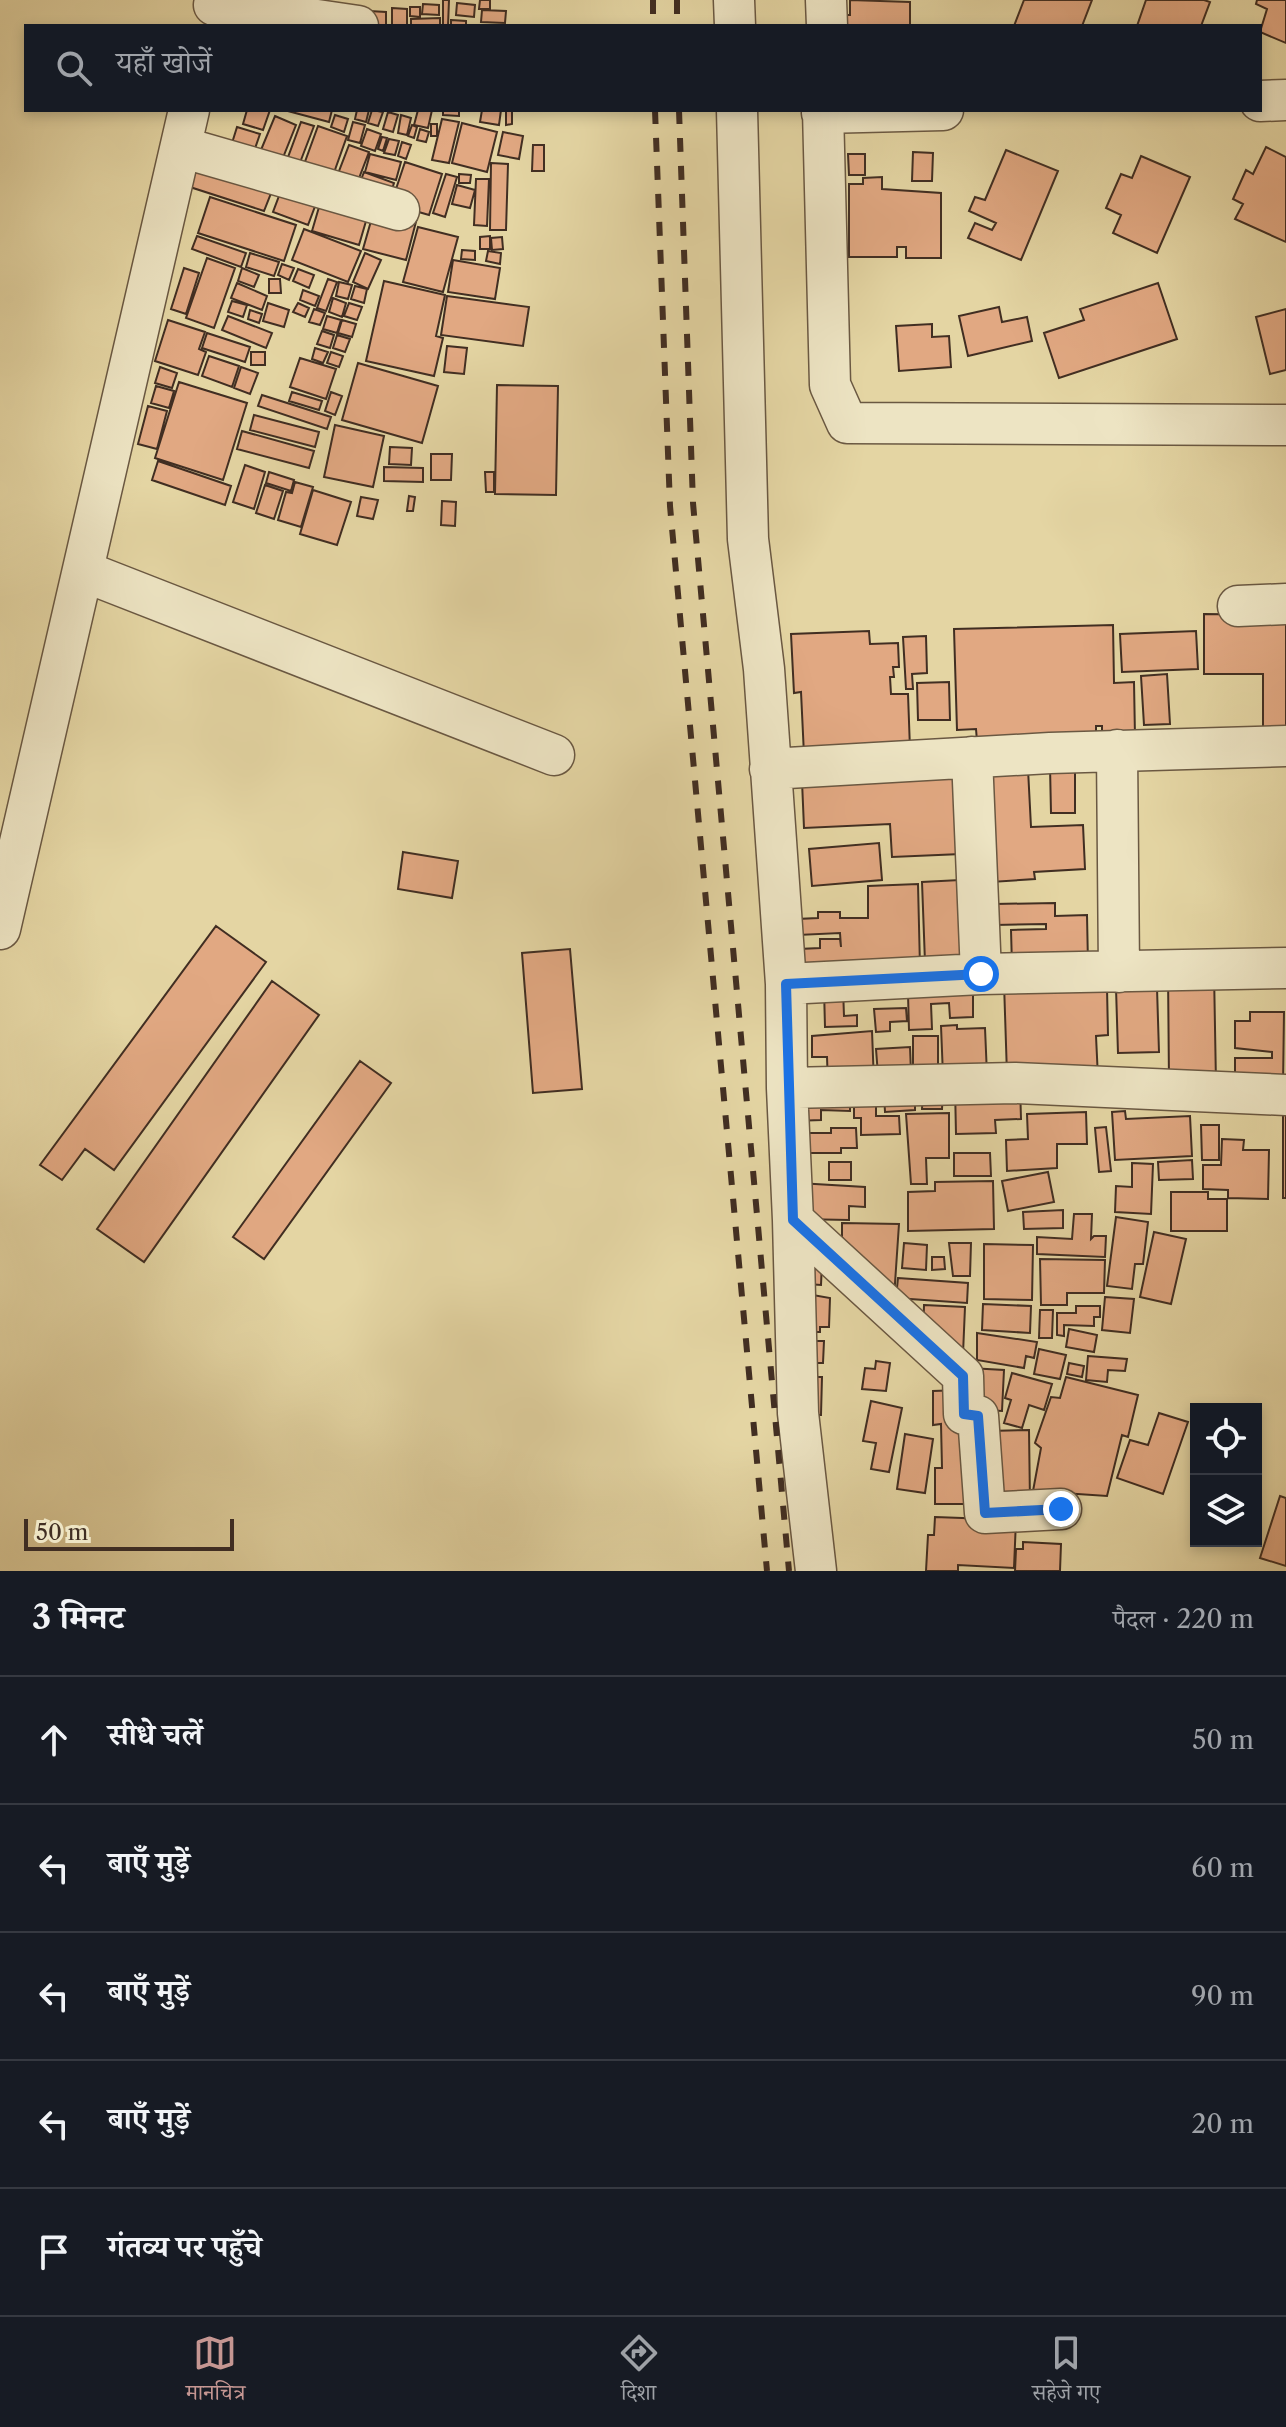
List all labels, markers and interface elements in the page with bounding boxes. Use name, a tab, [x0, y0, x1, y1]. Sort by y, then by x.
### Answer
search box	[24, 24, 1262, 112]
text: यहाँ खोजें	[116, 44, 212, 81]
icon: search	[52, 46, 96, 90]
route start	[963, 956, 999, 992]
map controls	[1190, 1403, 1262, 1547]
button: locate	[1190, 1403, 1262, 1475]
button: layers	[1190, 1475, 1262, 1547]
route end	[1043, 1491, 1079, 1527]
scale bar	[24, 1515, 234, 1551]
text: 50 m	[36, 1519, 88, 1546]
text: 3 मिनट	[32, 1596, 124, 1638]
text: पैदल · 220 m	[1113, 1603, 1254, 1635]
text: सीधे चलें	[108, 1716, 203, 1753]
icon: ahead	[32, 1718, 76, 1762]
text: 50 m	[1192, 1724, 1254, 1756]
text: बाएँ मुड़ें	[108, 1844, 190, 1881]
icon: left	[32, 1846, 76, 1890]
text: 60 m	[1191, 1852, 1254, 1884]
text: बाएँ मुड़ें	[108, 1972, 190, 2009]
icon: left	[32, 1974, 76, 2018]
text: 90 m	[1191, 1980, 1254, 2012]
text: बाएँ मुड़ें	[108, 2100, 190, 2137]
icon: left	[32, 2102, 76, 2146]
text: 20 m	[1191, 2108, 1254, 2140]
text: गंतव्य पर पहुँचे	[108, 2228, 262, 2265]
icon: arrive	[32, 2230, 76, 2274]
tab: मानचित्र	[186, 2331, 245, 2414]
tab: दिशा	[617, 2331, 661, 2414]
tab: सहेजे गए	[1032, 2331, 1100, 2414]

